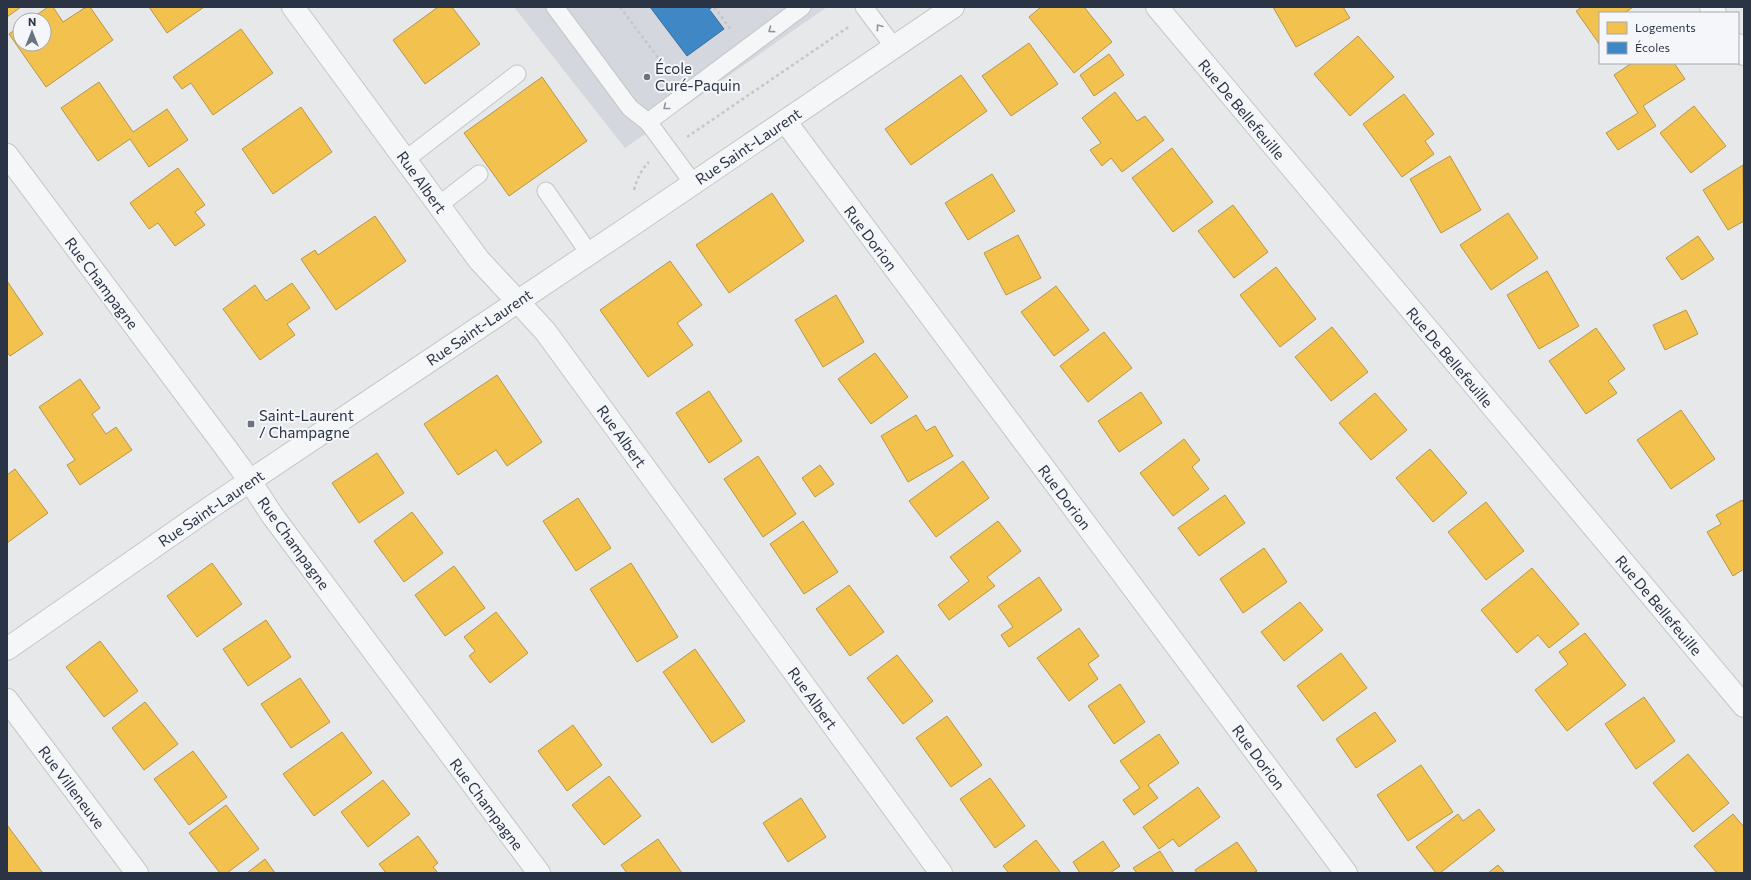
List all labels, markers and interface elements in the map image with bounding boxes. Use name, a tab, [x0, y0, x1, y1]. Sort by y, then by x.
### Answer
north arrow	[12, 12, 52, 52]
legend	[1599, 12, 1739, 64]
text: N	[28, 15, 36, 28]
text: Logements	[1635, 20, 1696, 34]
one-way arrow	[768, 25, 775, 32]
one-way arrow	[877, 25, 884, 32]
text: Écoles	[1635, 40, 1670, 54]
street label: Rue De Bellefeuille	[1195, 55, 1289, 163]
place label: École Curé-Paquin	[655, 58, 741, 94]
marker: École Curé-Paquin	[642, 72, 652, 82]
one-way arrow	[664, 103, 671, 110]
street label: Rue Saint-Laurent	[692, 104, 804, 188]
street label: Rue Albert	[393, 147, 451, 217]
street label: Rue Dorion	[841, 202, 901, 274]
street label: Rue Champagne	[62, 234, 142, 333]
street label: Rue Saint-Laurent	[423, 285, 535, 369]
street label: Rue De Bellefeuille	[1403, 303, 1497, 411]
street label: Rue Albert	[593, 401, 651, 471]
place label: Saint-Laurent / Champagne	[259, 406, 354, 441]
marker: Saint-Laurent / Champagne	[246, 419, 256, 429]
street label: Rue Dorion	[1035, 461, 1095, 533]
street label: Rue Saint-Laurent	[155, 466, 267, 550]
street label: Rue Champagne	[254, 493, 334, 593]
street label: Rue De Bellefeuille	[1612, 551, 1706, 659]
street label: Rue Albert	[784, 663, 842, 733]
street label: Rue Dorion	[1229, 721, 1289, 793]
street label: Rue Villeneuve	[35, 742, 109, 832]
street label: Rue Champagne	[447, 755, 527, 854]

